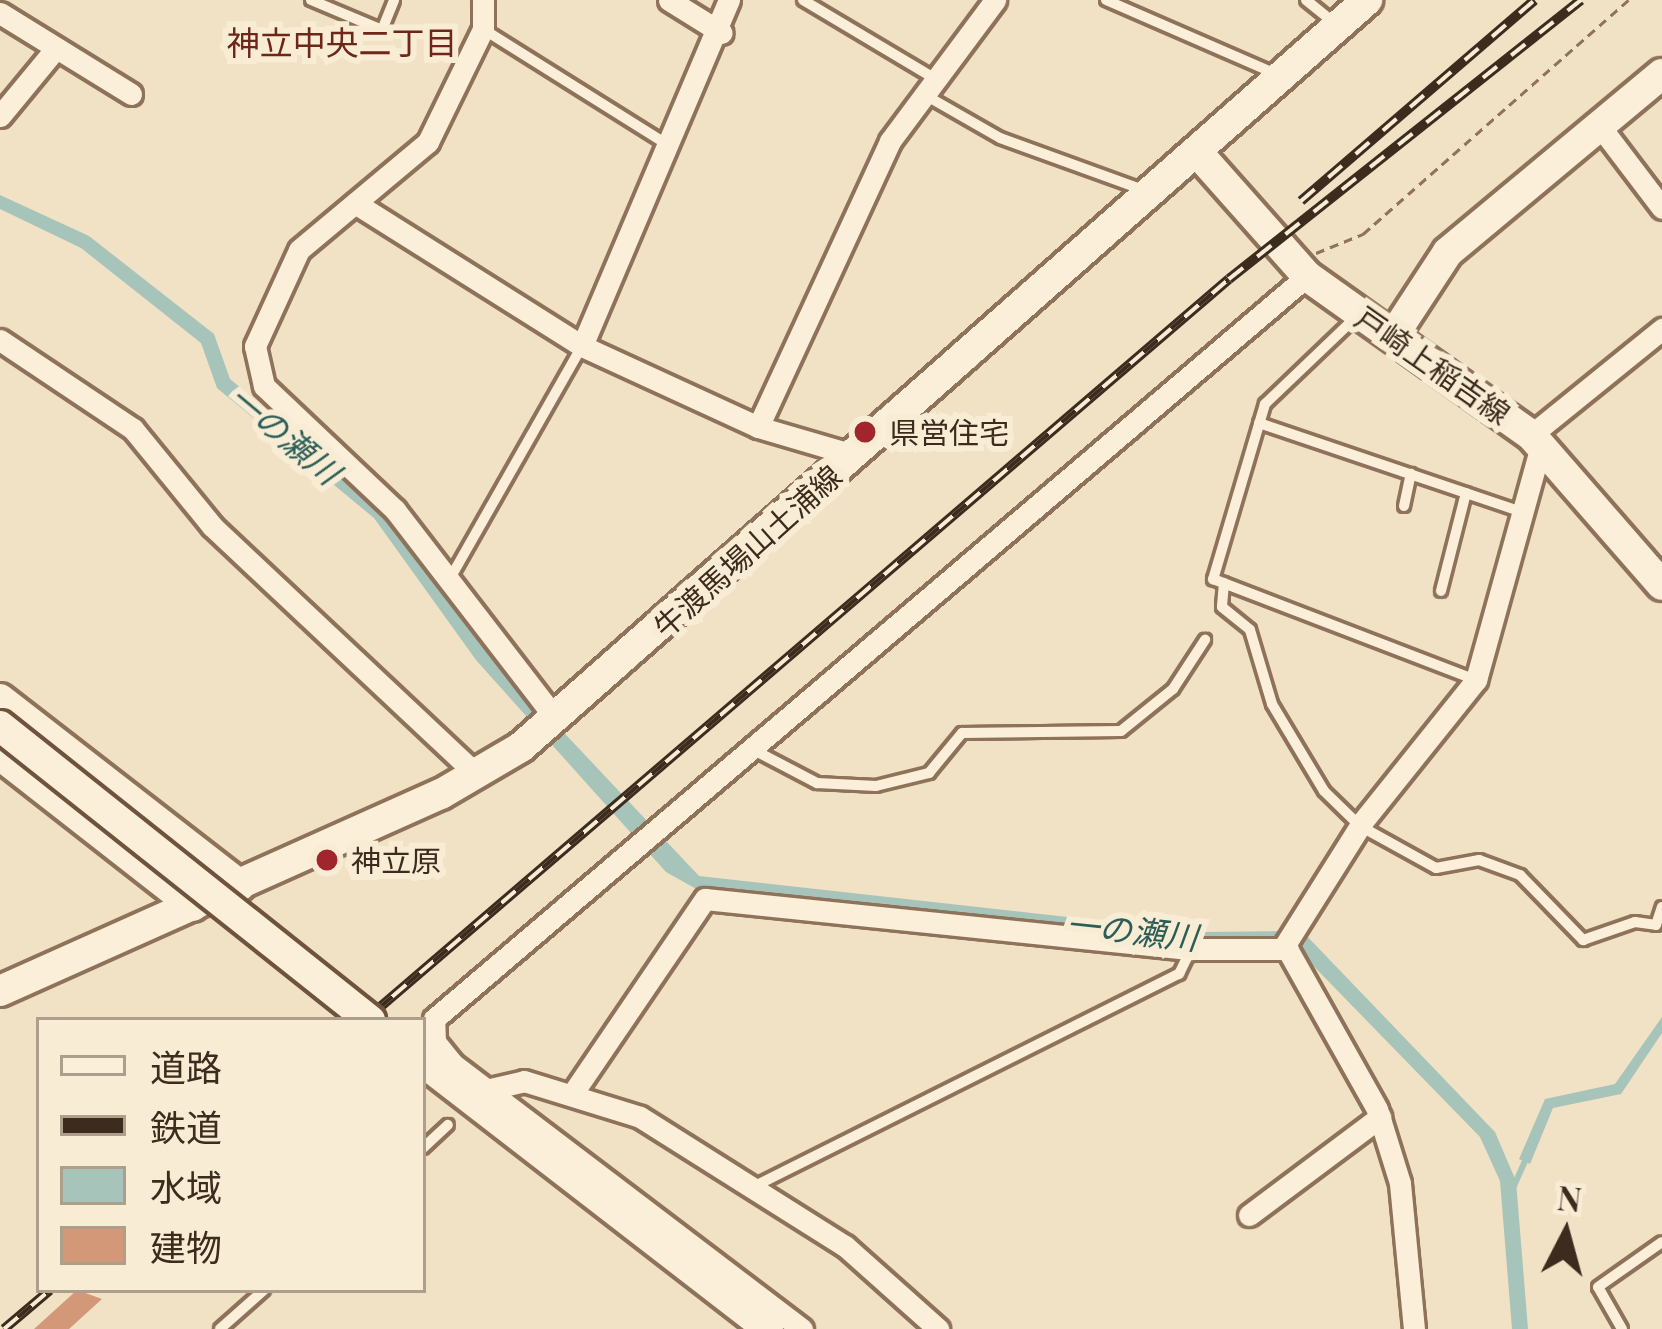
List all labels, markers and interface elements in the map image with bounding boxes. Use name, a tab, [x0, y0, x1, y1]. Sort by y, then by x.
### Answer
district label: 神立中央二丁目	[227, 22, 457, 62]
street label: 戸崎上稲吉線	[1349, 299, 1517, 431]
water label: 一の瀬川	[222, 376, 348, 492]
place label: 県営住宅	[889, 414, 1009, 450]
marker: 県営住宅	[852, 419, 878, 445]
street label: 牛渡馬場山土浦線	[646, 457, 848, 645]
place label: 神立原	[351, 842, 441, 878]
marker: 神立原	[314, 847, 340, 873]
water label: 一の瀬川	[1064, 903, 1200, 957]
legend	[36, 1017, 426, 1293]
text: 道路	[150, 1042, 222, 1090]
text: 鉄道	[150, 1102, 222, 1150]
text: 水域	[150, 1162, 222, 1210]
north arrow	[1506, 1173, 1626, 1293]
text: N	[1556, 1174, 1584, 1220]
text: 建物	[150, 1222, 222, 1270]

